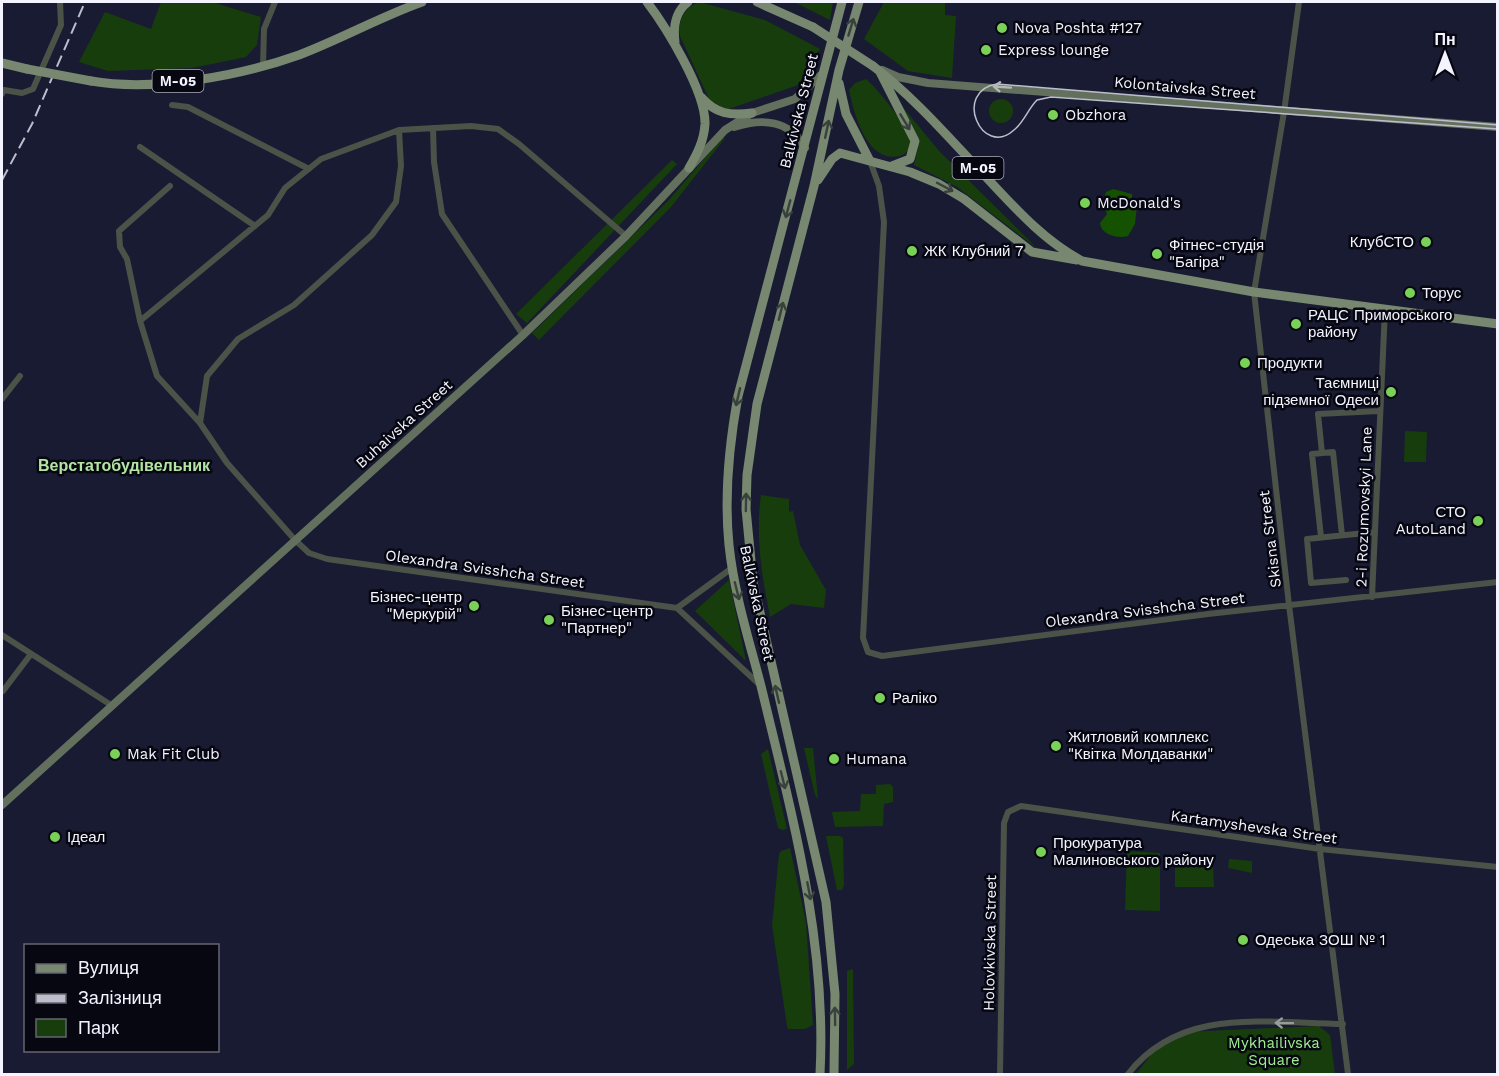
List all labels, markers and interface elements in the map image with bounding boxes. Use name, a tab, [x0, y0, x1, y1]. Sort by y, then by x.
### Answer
one-way arrow	[846, 18, 857, 37]
place label: Nova Poshta #127	[1014, 19, 1142, 37]
marker: Nova Poshta #127	[995, 21, 1009, 35]
north arrow	[1415, 24, 1475, 84]
text: Пн	[1434, 30, 1456, 49]
place label: Express lounge	[998, 41, 1109, 59]
marker: Express lounge	[979, 43, 993, 57]
street label: Balkivska Street	[776, 51, 822, 170]
road number: М-05	[152, 70, 204, 92]
street label: Kolontaivska Street	[1113, 73, 1257, 103]
one-way arrow	[993, 81, 1013, 92]
place label: Obzhora	[1065, 106, 1127, 124]
marker: Obzhora	[1046, 108, 1060, 122]
one-way arrow	[900, 113, 912, 130]
one-way arrow	[821, 120, 833, 139]
road number: М-05	[952, 157, 1004, 179]
one-way arrow	[935, 182, 953, 193]
place label: McDonald's	[1097, 194, 1181, 212]
marker: McDonald's	[1078, 196, 1092, 210]
one-way arrow	[782, 199, 794, 218]
place label: КлубСТО	[1350, 233, 1414, 251]
marker: КлубСТО	[1419, 235, 1433, 249]
place label: Фітнес-студія "Багіра"	[1169, 236, 1264, 271]
place label: ЖК Клубний 7	[924, 242, 1023, 260]
marker: ЖК Клубний 7	[905, 244, 919, 258]
marker: Фітнес-студія "Багіра"	[1150, 247, 1164, 261]
place label: Торус	[1422, 284, 1462, 302]
marker: Торус	[1403, 286, 1417, 300]
one-way arrow	[776, 301, 788, 320]
place label: РАЦС Приморського району	[1308, 306, 1452, 341]
marker: РАЦС Приморського району	[1289, 317, 1303, 331]
place label: Продукти	[1257, 354, 1322, 372]
marker: Продукти	[1238, 356, 1252, 370]
place label: Таємниці підземної Одеси	[1263, 374, 1379, 409]
street label: Buhaivska Street	[352, 376, 456, 472]
marker: Таємниці підземної Одеси	[1384, 385, 1398, 399]
one-way arrow	[732, 388, 744, 407]
street label: 2-i Rozumovskyi Lane	[1352, 426, 1376, 588]
district label: Верстатобудівельник	[38, 456, 211, 475]
street label: Skisna Street	[1255, 489, 1285, 589]
one-way arrow	[740, 492, 752, 512]
place label: СТО AutoLand	[1396, 503, 1466, 538]
marker: СТО AutoLand	[1471, 514, 1485, 528]
street label: Balkivska Street	[736, 544, 778, 663]
street label: Olexandra Svisshcha Street	[384, 546, 586, 592]
one-way arrow	[731, 581, 743, 600]
place label: Бізнес-центр "Меркурій"	[370, 588, 462, 623]
street label: Olexandra Svisshcha Street	[1044, 589, 1246, 631]
marker: Бізнес-центр "Меркурій"	[467, 599, 481, 613]
place label: Бізнес-центр "Партнер"	[561, 602, 653, 637]
marker: Бізнес-центр "Партнер"	[542, 613, 556, 627]
one-way arrow	[771, 684, 783, 703]
place label: Раліко	[892, 689, 937, 707]
marker: Раліко	[873, 691, 887, 705]
place label: Житловий комплекс "Квітка Молдаванки"	[1068, 728, 1213, 763]
marker: Житловий комплекс "Квітка Молдаванки"	[1049, 739, 1063, 753]
place label: Mak Fit Club	[127, 745, 220, 763]
marker: Mak Fit Club	[108, 747, 122, 761]
place label: Humana	[846, 750, 907, 768]
marker: Humana	[827, 752, 841, 766]
one-way arrow	[778, 770, 790, 789]
street label: Kartamyshevska Street	[1170, 806, 1339, 848]
place label: Ідеал	[67, 828, 105, 846]
marker: Ідеал	[48, 830, 62, 844]
place label: Прокуратура Малиновського району	[1053, 834, 1214, 869]
marker: Прокуратура Малиновського району	[1034, 845, 1048, 859]
street label: Holovkivska Street	[980, 874, 1000, 1011]
one-way arrow	[804, 881, 815, 901]
place label: Одеська ЗОШ № 1	[1255, 931, 1386, 949]
marker: Одеська ЗОШ № 1	[1236, 933, 1250, 947]
legend	[24, 944, 219, 1052]
text: Вулиця	[78, 957, 139, 978]
text: Залізниця	[78, 987, 162, 1008]
one-way arrow	[829, 1007, 841, 1027]
text: Парк	[78, 1017, 119, 1038]
one-way arrow	[1275, 1017, 1295, 1029]
park label: Mykhailivska Square	[1228, 1034, 1320, 1069]

